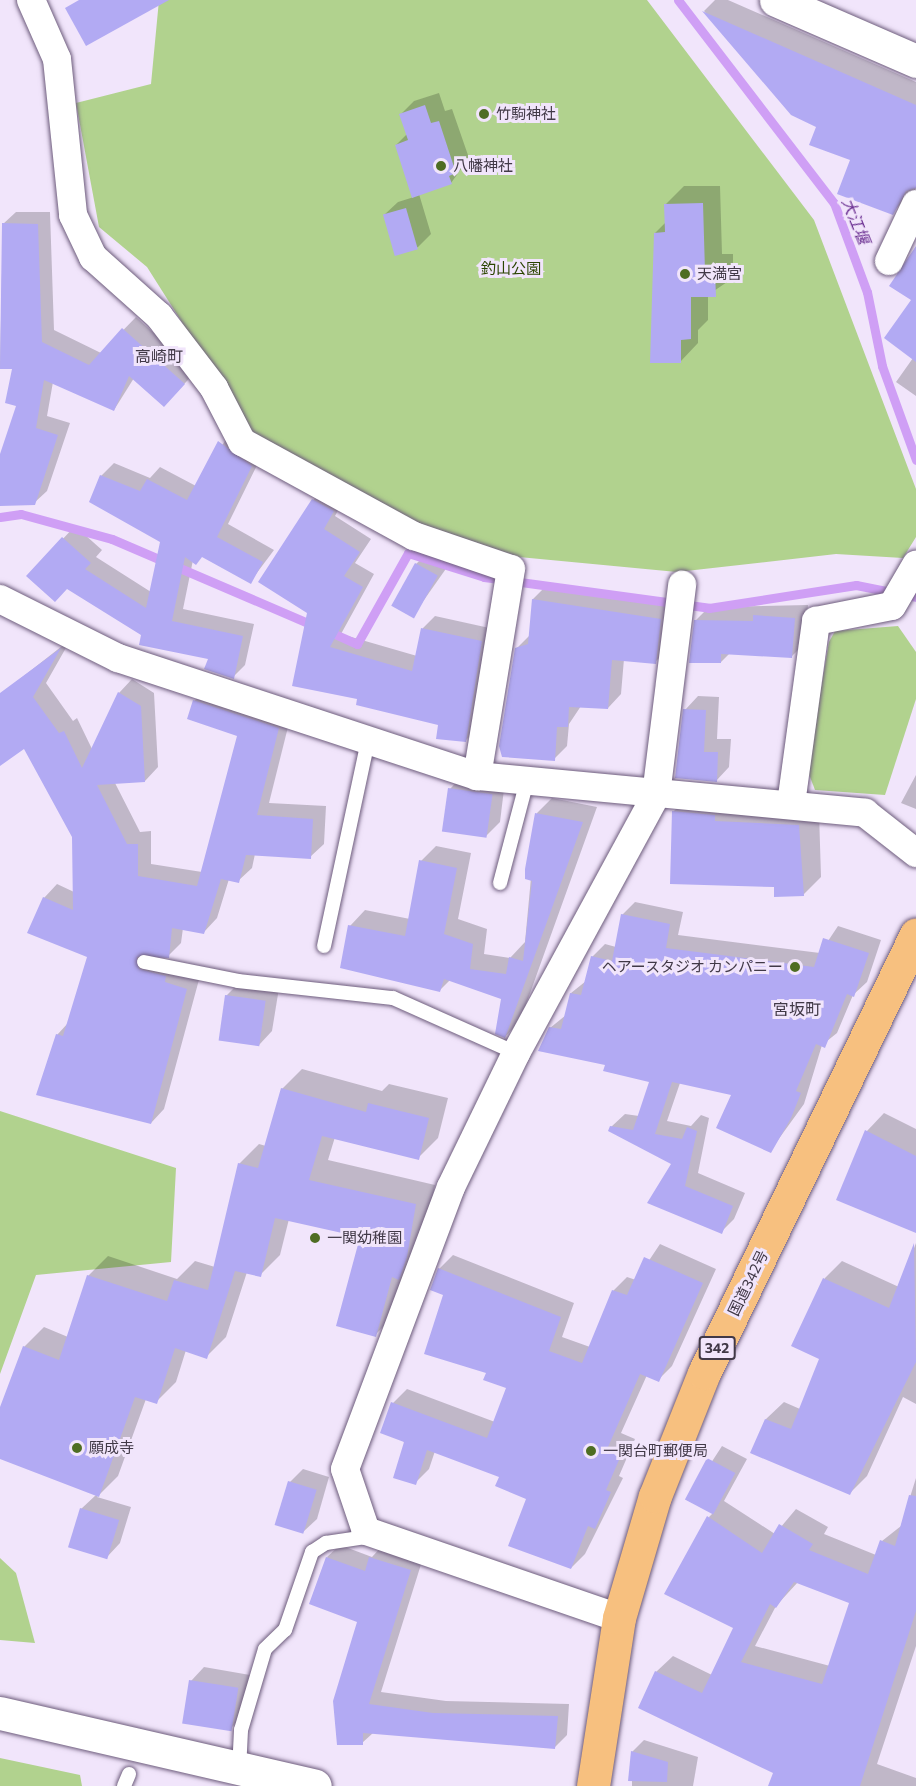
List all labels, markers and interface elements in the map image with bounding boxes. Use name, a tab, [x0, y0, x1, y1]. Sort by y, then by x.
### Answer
place label: 竹駒神社	[496, 105, 556, 123]
marker: 竹駒神社	[477, 107, 491, 121]
place label: 八幡神社	[453, 157, 513, 175]
marker: 八幡神社	[434, 159, 448, 173]
water label: 大江堰	[838, 195, 874, 247]
park label: 釣山公園	[481, 260, 541, 278]
place label: 天満宮	[697, 265, 742, 283]
marker: 天満宮	[678, 267, 692, 281]
district label: 高崎町	[135, 346, 183, 366]
place label: ヘアースタジオ カンパニー	[601, 958, 783, 976]
marker: ヘアースタジオ カンパニー	[788, 960, 802, 974]
district label: 宮坂町	[773, 999, 821, 1019]
place label: 一関幼稚園	[327, 1229, 402, 1247]
marker: 一関幼稚園	[308, 1231, 322, 1245]
street label: 国道342号	[724, 1247, 772, 1319]
road number: 342	[698, 1337, 736, 1359]
place label: 願成寺	[89, 1439, 134, 1457]
marker: 願成寺	[70, 1441, 84, 1455]
place label: 一関台町郵便局	[603, 1442, 708, 1460]
marker: 一関台町郵便局	[584, 1444, 598, 1458]

